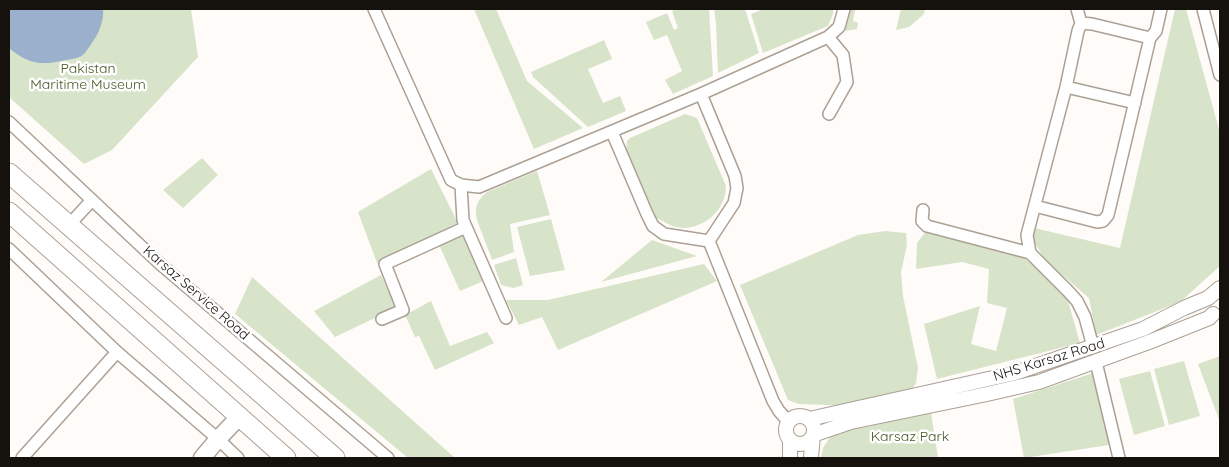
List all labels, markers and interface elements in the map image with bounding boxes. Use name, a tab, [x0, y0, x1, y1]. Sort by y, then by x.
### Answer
park label: Pakistan Maritime Museum	[30, 61, 146, 94]
street label: Karsaz Service Road	[140, 242, 252, 344]
street label: NHS Karsaz Road	[991, 335, 1107, 385]
park label: Karsaz Park	[871, 429, 949, 445]

